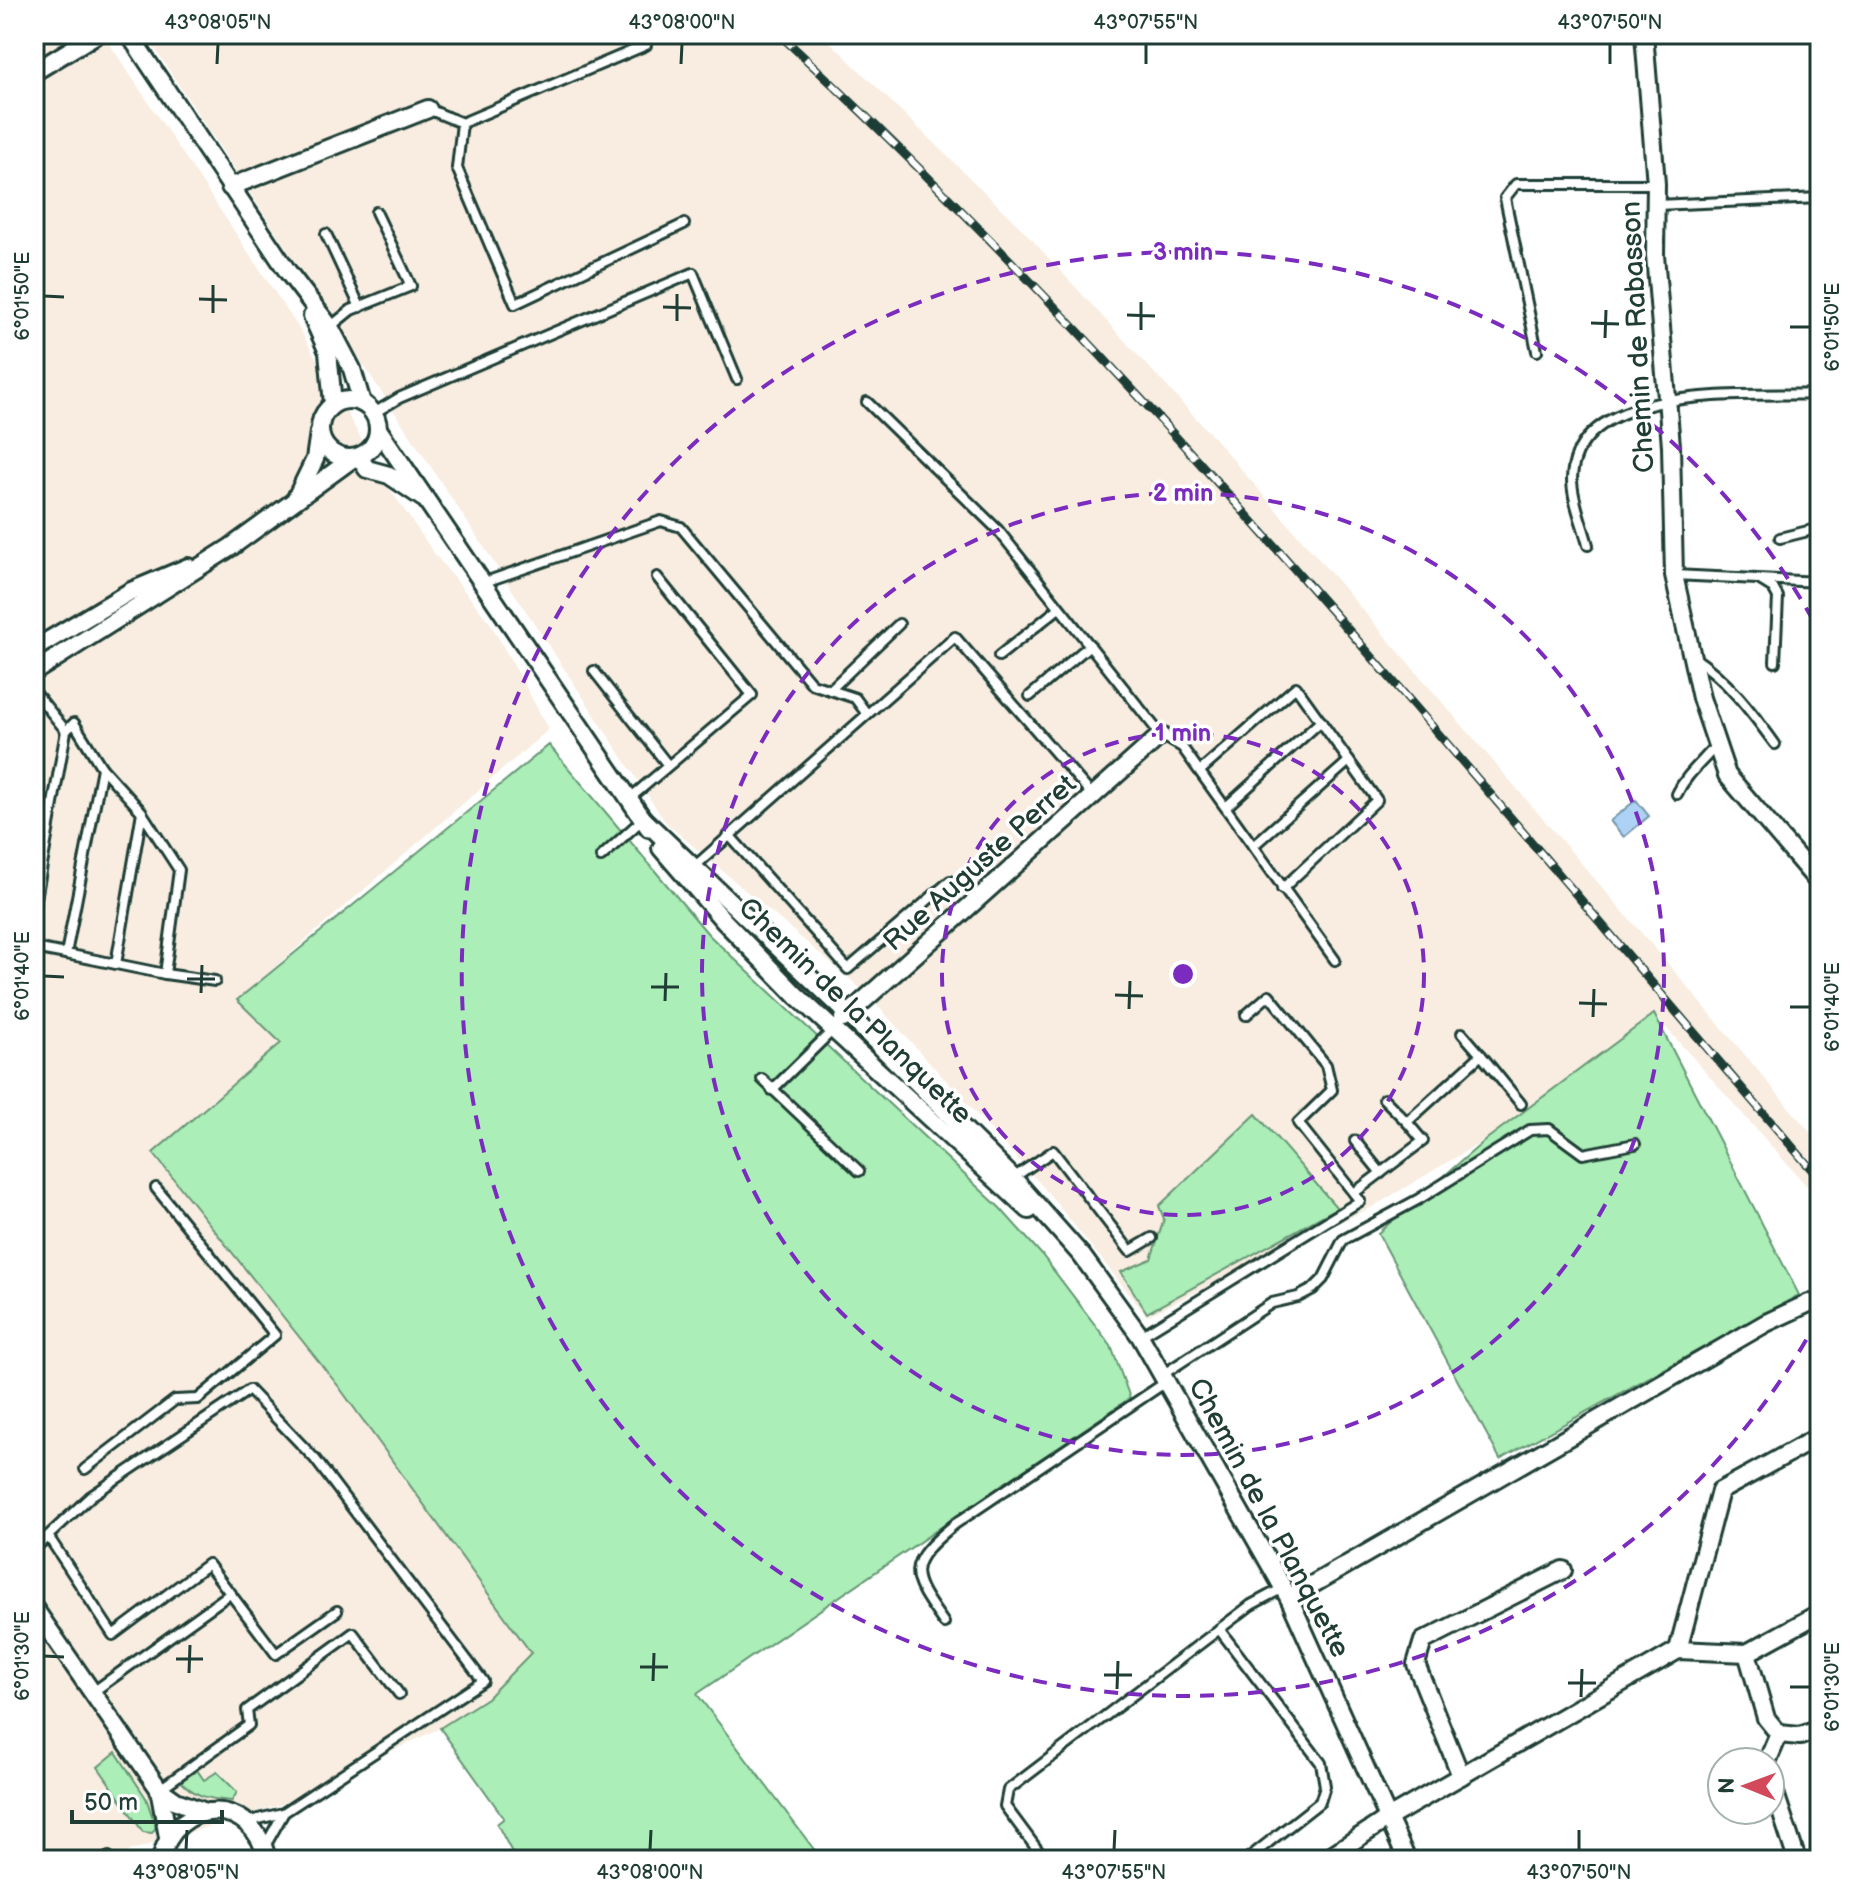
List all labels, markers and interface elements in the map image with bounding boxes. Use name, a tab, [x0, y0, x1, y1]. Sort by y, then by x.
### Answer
text: 43°08'05"N	[165, 11, 271, 35]
text: 43°08'00"N	[628, 11, 736, 35]
text: 43°07'55"N	[1094, 11, 1198, 35]
text: 43°07'50"N	[1557, 11, 1663, 35]
street label: Chemin de Rabasson	[1614, 200, 1662, 474]
text: 3 min	[1153, 238, 1213, 267]
text: 6°01'50"E	[11, 252, 35, 340]
text: 6°01'50"E	[1821, 283, 1845, 371]
text: 2 min	[1153, 479, 1213, 508]
text: 1 min	[1155, 719, 1211, 748]
street label: Rue Auguste Perret	[877, 768, 1083, 958]
street label: Chemin de la Planquette	[731, 891, 979, 1131]
text: 6°01'40"E	[11, 931, 35, 1021]
centre of rings	[1169, 960, 1197, 988]
text: 6°01'40"E	[1821, 962, 1845, 1052]
street label: Chemin de la Planquette	[1181, 1373, 1357, 1663]
text: 6°01'30"E	[11, 1611, 35, 1701]
text: 6°01'30"E	[1821, 1642, 1845, 1732]
north arrow	[1706, 1746, 1786, 1826]
scale bar	[72, 1774, 222, 1824]
text: N	[1714, 1777, 1741, 1794]
text: 50 m	[84, 1788, 138, 1817]
text: 43°08'05"N	[133, 1861, 239, 1885]
text: 43°08'00"N	[596, 1861, 704, 1885]
text: 43°07'55"N	[1062, 1861, 1166, 1885]
text: 43°07'50"N	[1526, 1861, 1632, 1885]

